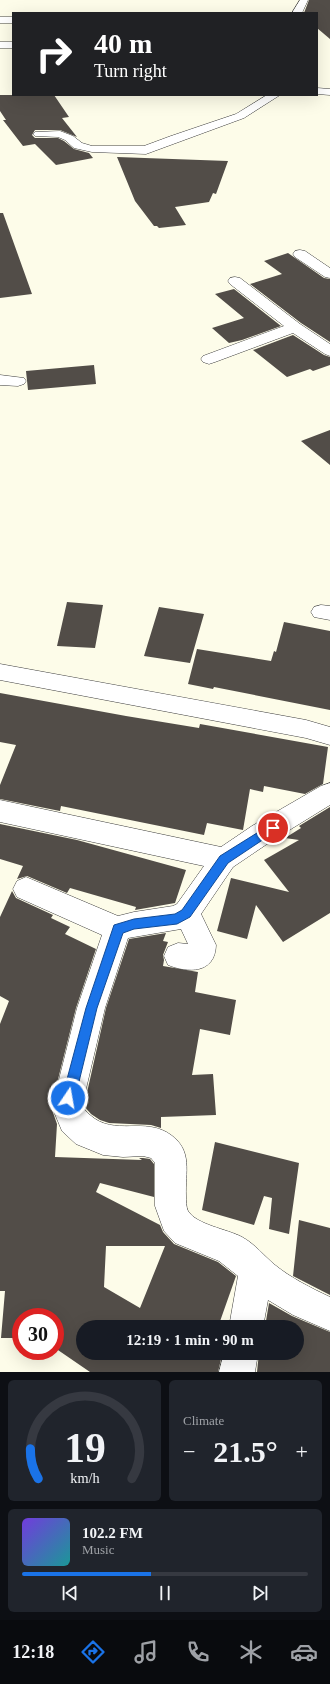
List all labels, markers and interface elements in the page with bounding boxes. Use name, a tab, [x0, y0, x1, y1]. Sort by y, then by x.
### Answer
icon: right	[28, 28, 80, 80]
text: 40 m	[94, 28, 152, 59]
text: Turn right	[94, 61, 167, 81]
pin	[256, 811, 290, 845]
icon: arrive	[262, 817, 284, 839]
position arrow	[47, 1077, 89, 1119]
speed limit sign: 30	[12, 1308, 64, 1360]
text: 12:19 · 1 min · 90 m	[126, 1332, 254, 1348]
text: Climate	[183, 1413, 224, 1428]
text: 19	[64, 1424, 105, 1470]
text: 21.5°	[213, 1435, 278, 1468]
text: −	[183, 1439, 195, 1464]
text: +	[296, 1439, 308, 1464]
text: km/h	[70, 1469, 99, 1485]
text: 102.2 FM	[82, 1525, 143, 1541]
text: Music	[82, 1542, 115, 1557]
icon: previous	[59, 1582, 81, 1604]
icon: pause	[154, 1582, 176, 1604]
icon: next	[249, 1582, 271, 1604]
icon: directions	[79, 1638, 107, 1666]
icon: music	[132, 1638, 160, 1666]
icon: phone	[184, 1638, 212, 1666]
icon: climate	[237, 1638, 265, 1666]
icon: car	[290, 1638, 318, 1666]
text: 12:18	[12, 1642, 54, 1662]

